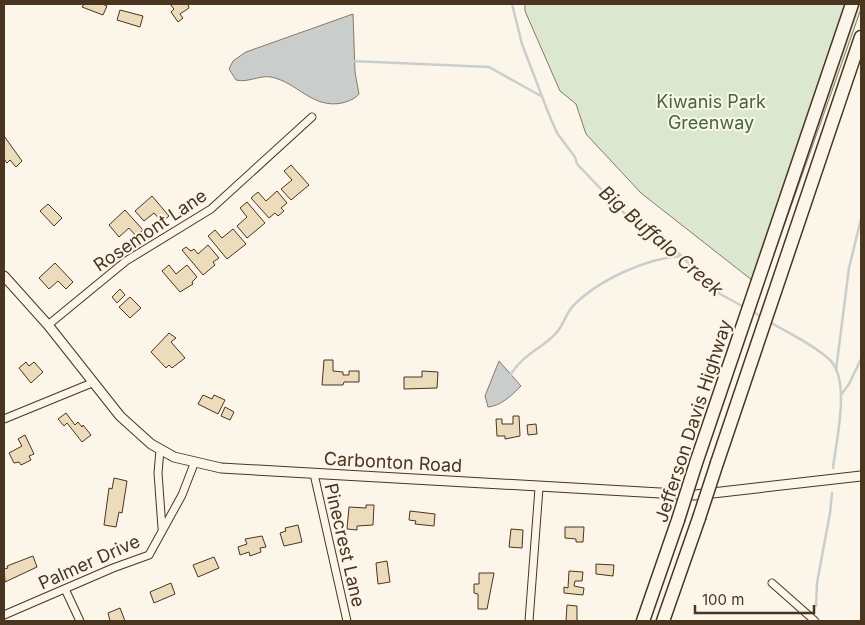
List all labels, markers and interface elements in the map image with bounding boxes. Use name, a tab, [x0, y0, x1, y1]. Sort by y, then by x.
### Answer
park label: Kiwanis Park Greenway	[656, 91, 766, 133]
water label: Big Buffalo Creek	[594, 181, 728, 301]
street label: Rosemont Lane	[90, 184, 210, 276]
street label: Jefferson Davis Highway	[650, 317, 736, 525]
street label: Carbonton Road	[323, 448, 463, 476]
street label: Pinecrest Lane	[321, 481, 369, 609]
street label: Palmer Drive	[35, 530, 143, 594]
scale bar	[695, 582, 814, 614]
text: 100 m	[702, 590, 744, 609]

